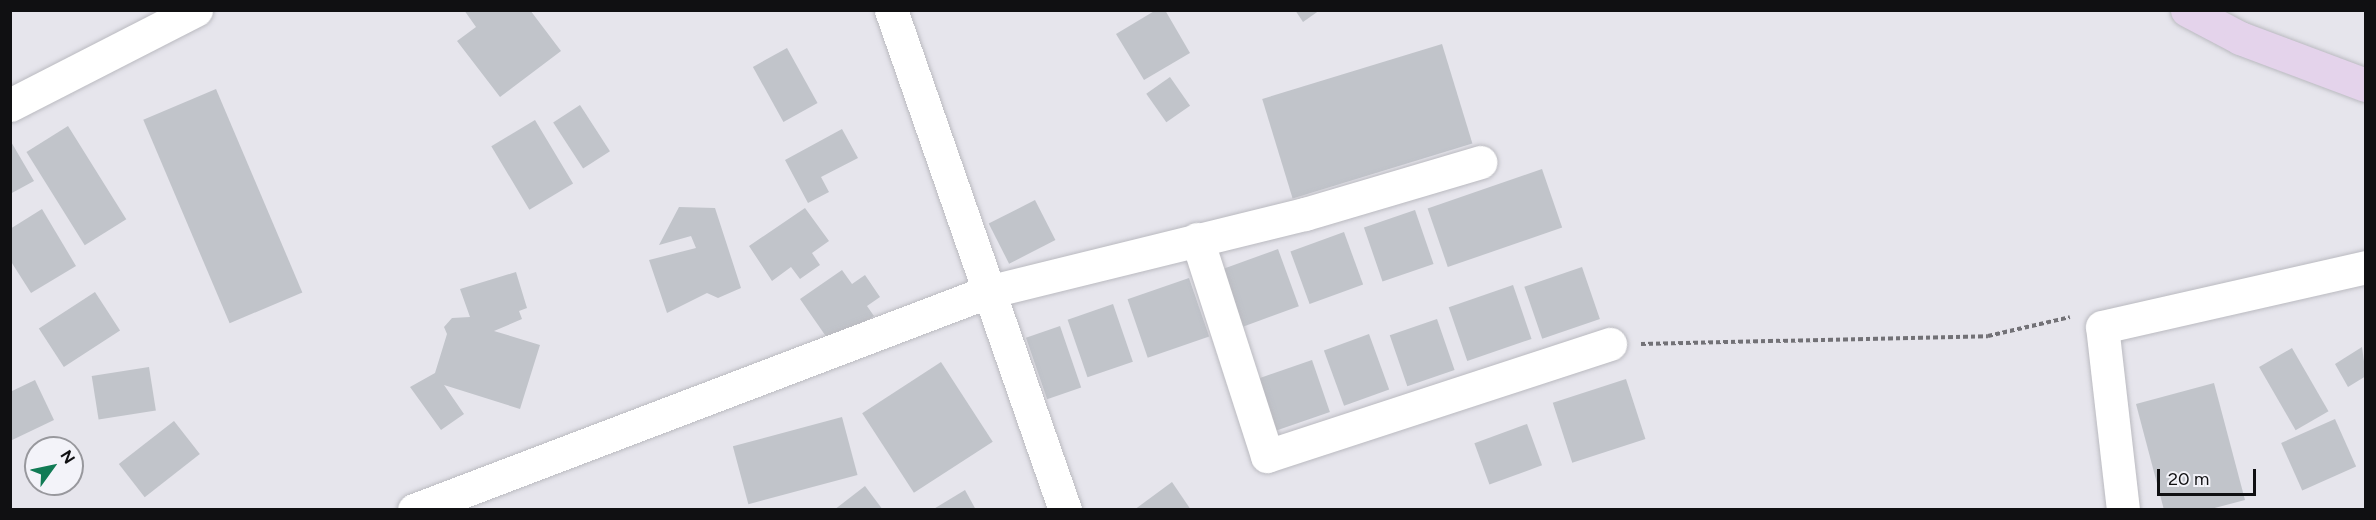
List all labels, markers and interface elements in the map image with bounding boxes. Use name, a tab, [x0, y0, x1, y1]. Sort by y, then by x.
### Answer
north arrow	[24, 436, 84, 496]
text: N	[57, 447, 79, 467]
scale bar	[2160, 457, 2259, 495]
text: 20 m	[2168, 468, 2209, 490]

